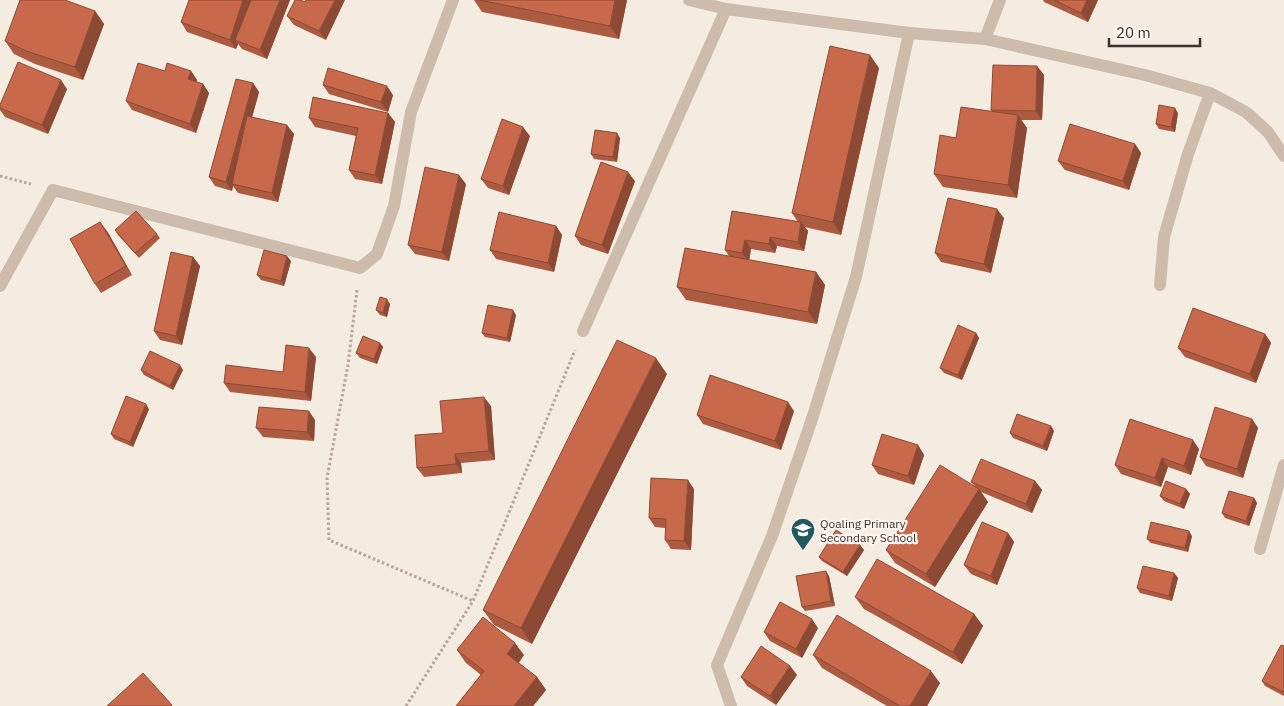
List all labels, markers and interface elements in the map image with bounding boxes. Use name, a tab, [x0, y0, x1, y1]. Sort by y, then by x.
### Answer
scale bar	[1109, 15, 1200, 47]
text: 20 m	[1116, 23, 1151, 42]
place label: Qoaling Primary Secondary School	[820, 516, 916, 545]
school or university icon: Qoaling Primary Secondary School	[790, 517, 816, 551]

